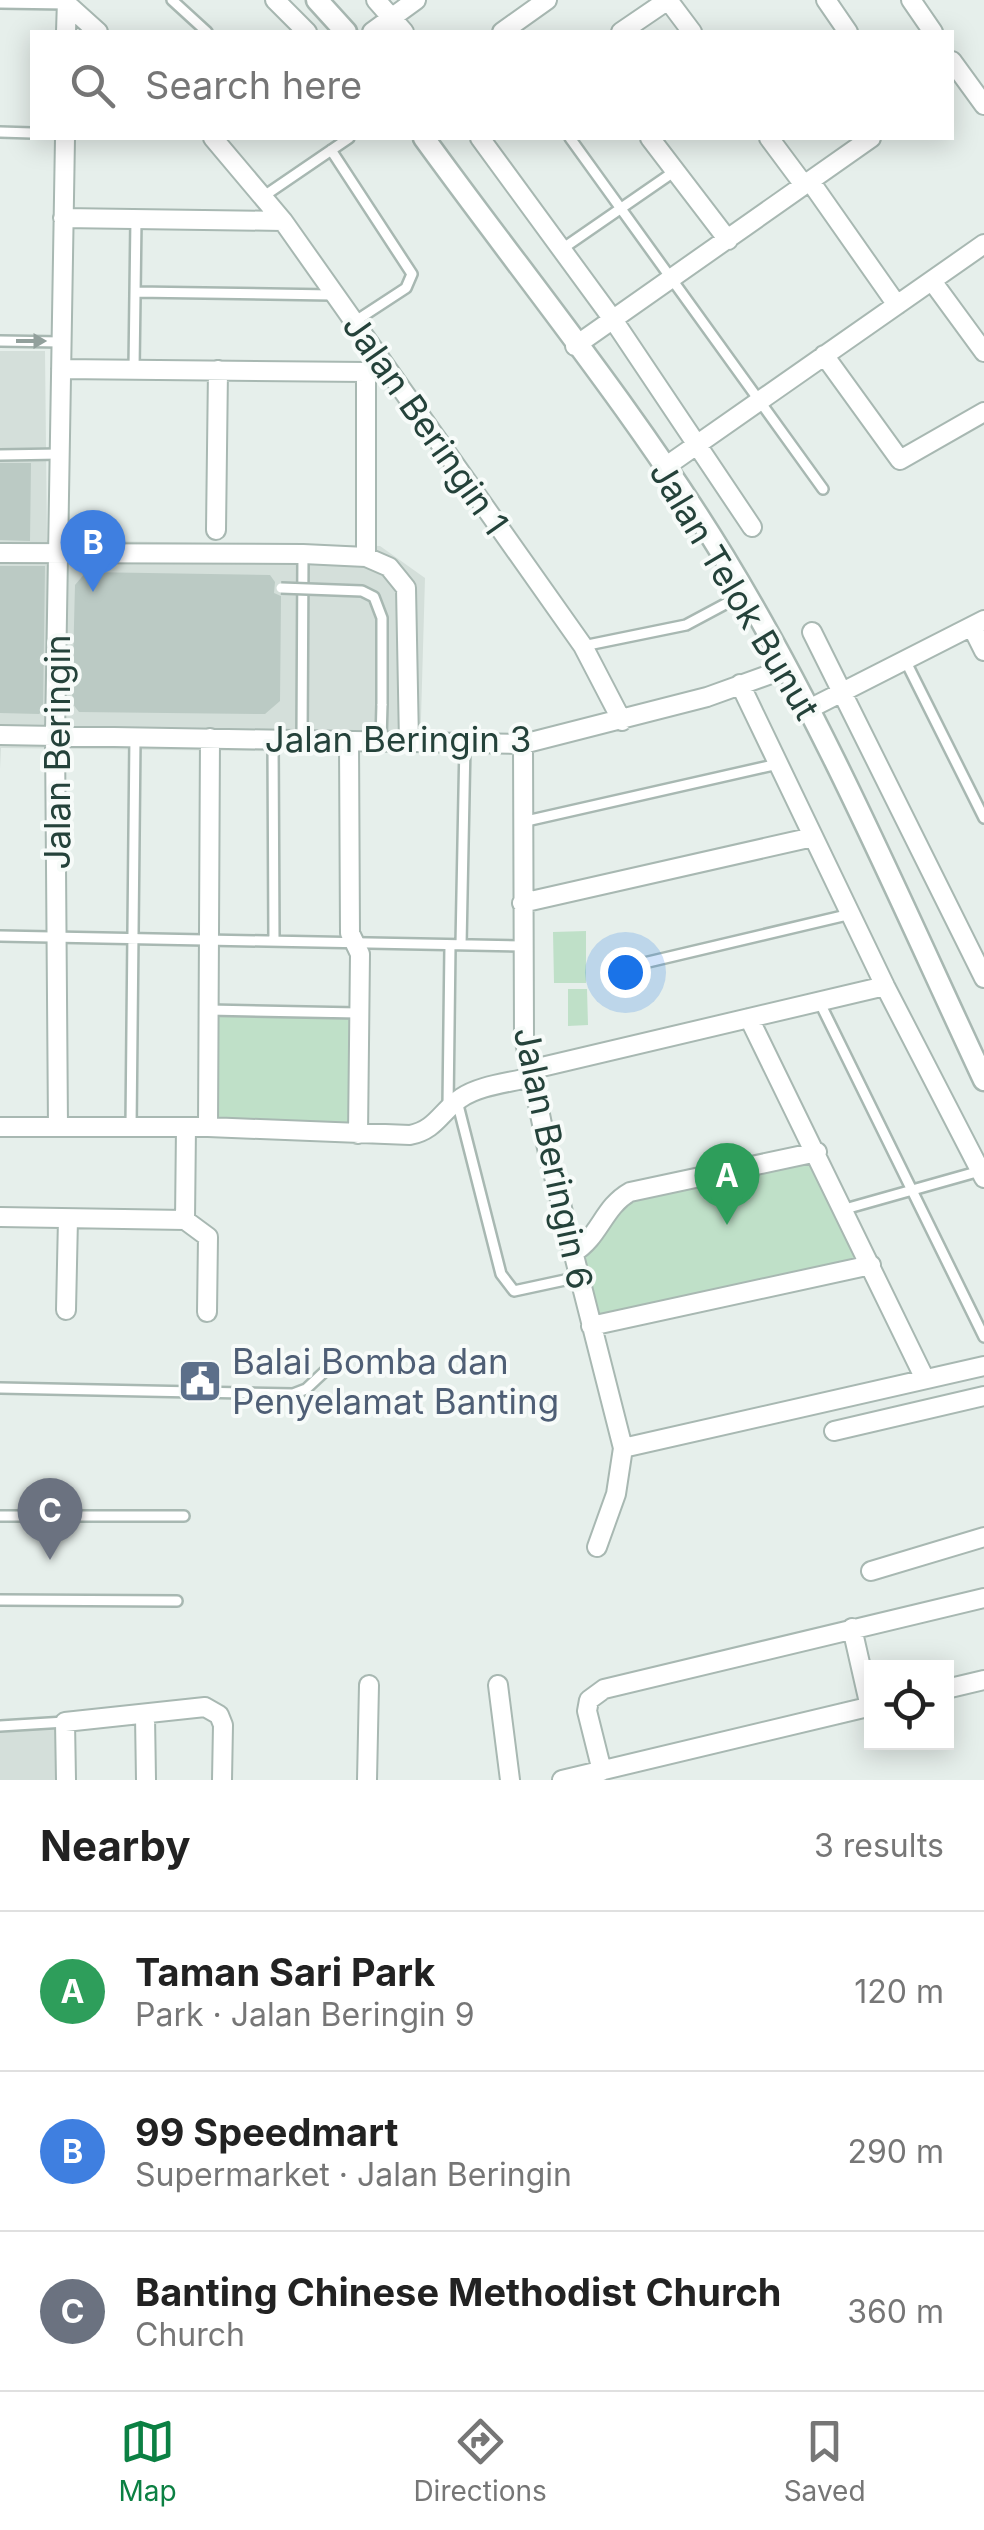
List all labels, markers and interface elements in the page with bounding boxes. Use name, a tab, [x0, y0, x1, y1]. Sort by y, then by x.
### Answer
search box	[30, 30, 954, 140]
icon: search	[65, 58, 120, 113]
text: Search here	[145, 62, 362, 108]
street label: Jalan Beringin 1	[334, 306, 518, 542]
one-way arrow	[15, 334, 47, 350]
street label: Jalan Telok Bunut	[641, 453, 829, 727]
pin: B	[61, 510, 126, 592]
street label: Jalan Beringin	[36, 634, 78, 870]
street label: Jalan Beringin 3	[265, 718, 531, 760]
your location	[600, 947, 651, 998]
street label: Jalan Beringin 6	[506, 1023, 602, 1293]
pin: A	[694, 1142, 760, 1225]
place label: Balai Bomba dan Penyelamat Banting	[232, 1340, 559, 1422]
public building icon: Balai Bomba dan Penyelamat Banting	[177, 1358, 223, 1404]
pin: C	[18, 1478, 82, 1560]
map controls	[864, 1660, 954, 1750]
button: locate	[864, 1660, 954, 1750]
text: Nearby	[40, 1820, 191, 1871]
text: 3 results	[814, 1826, 944, 1865]
text: Taman Sari Park	[135, 1949, 435, 1995]
text: A	[61, 1972, 84, 2011]
text: 120 m	[854, 1972, 944, 2011]
text: Park · Jalan Beringin 9	[135, 1995, 475, 2034]
text: 99 Speedmart	[135, 2109, 398, 2155]
text: B	[62, 2132, 83, 2171]
text: 290 m	[847, 2132, 944, 2171]
text: Supermarket · Jalan Beringin	[135, 2155, 572, 2194]
text: Banting Chinese Methodist Church	[135, 2269, 781, 2315]
text: C	[61, 2292, 84, 2331]
text: 360 m	[847, 2292, 944, 2331]
text: Church	[135, 2315, 245, 2354]
tab: Map	[118, 2414, 177, 2508]
tab: Directions	[413, 2414, 547, 2508]
tab: Saved	[784, 2414, 866, 2508]

